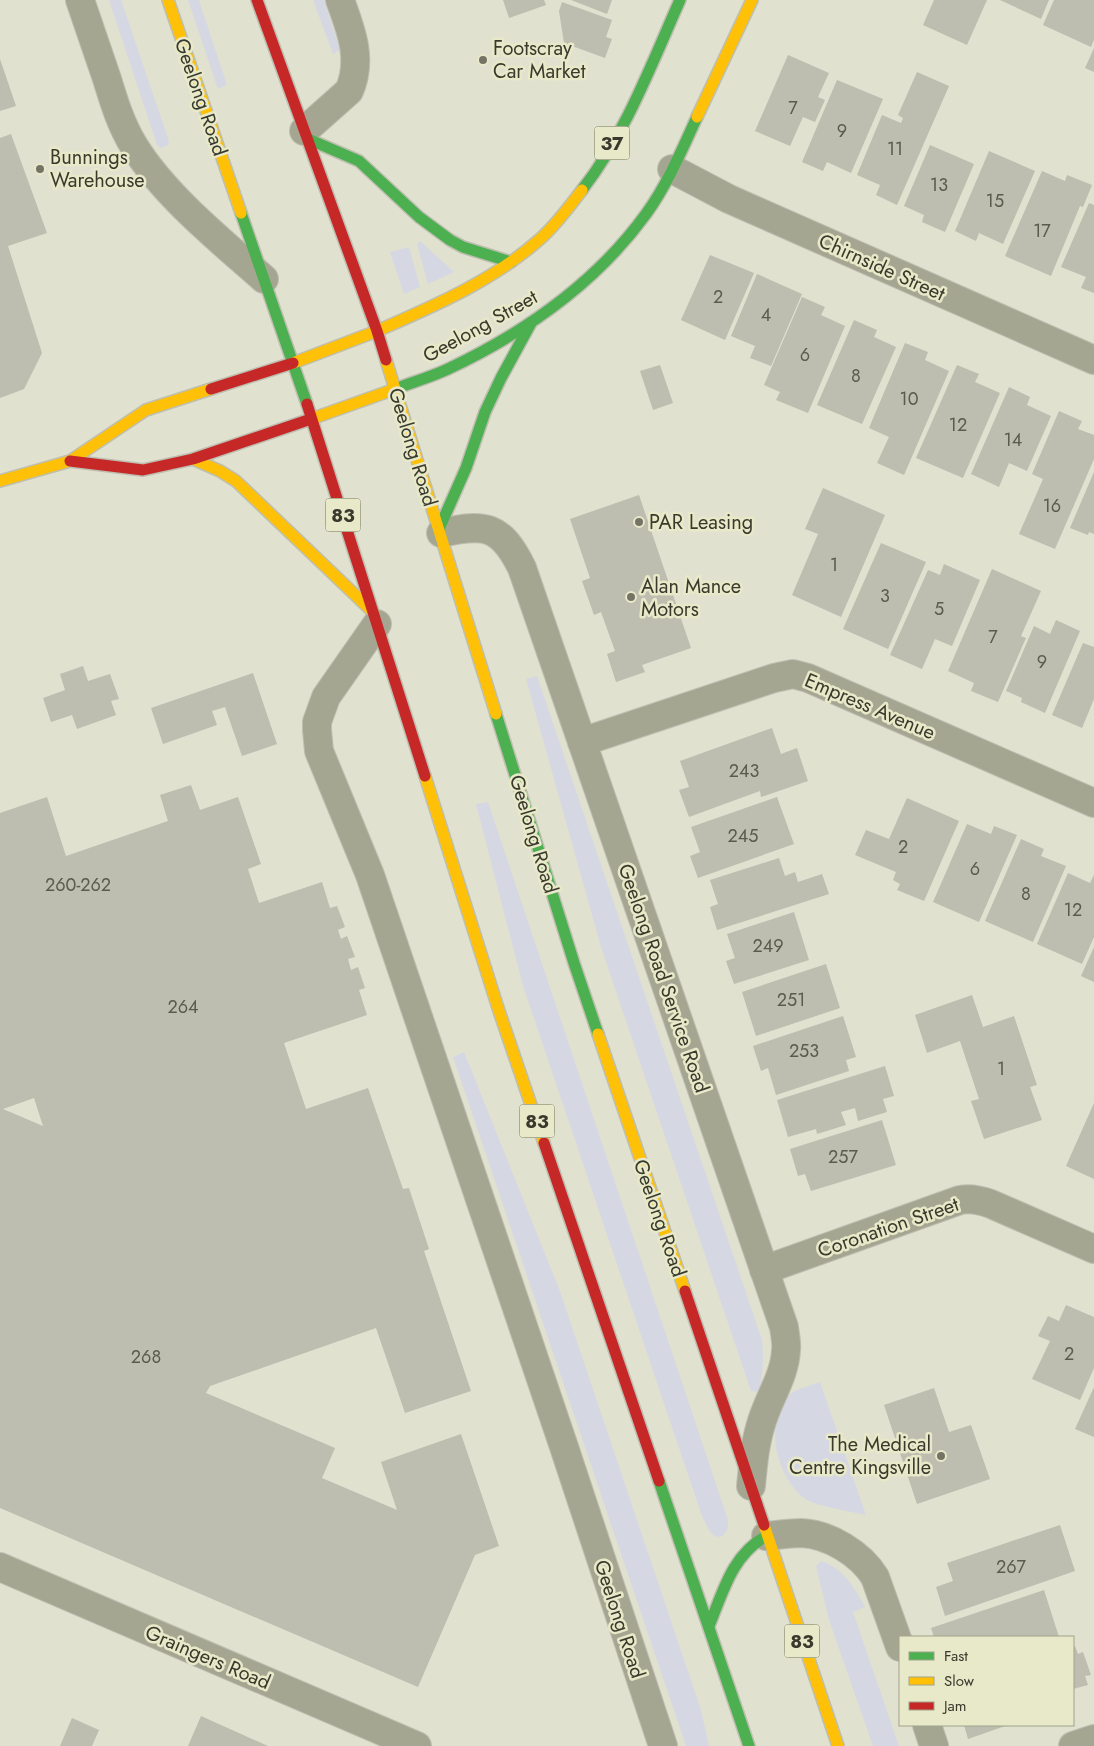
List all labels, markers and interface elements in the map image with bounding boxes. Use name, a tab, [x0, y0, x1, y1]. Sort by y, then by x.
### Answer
street label: Geelong Road	[167, 34, 234, 160]
place label: Footscray Car Market	[493, 34, 586, 86]
marker: Footscray Car Market	[477, 54, 489, 66]
house number: 7	[788, 95, 798, 121]
house number: 9	[837, 118, 847, 144]
road number: 37	[594, 126, 630, 160]
house number: 11	[887, 136, 903, 162]
place label: Bunnings Warehouse	[50, 143, 145, 195]
marker: Bunnings Warehouse	[34, 163, 46, 175]
house number: 13	[930, 172, 948, 198]
house number: 15	[986, 188, 1004, 214]
house number: 17	[1033, 218, 1051, 244]
street label: Chirnside Street	[814, 227, 950, 308]
street label: Geelong Street	[418, 283, 543, 370]
house number: 2	[713, 284, 723, 310]
house number: 4	[761, 302, 771, 328]
house number: 6	[800, 342, 810, 368]
house number: 8	[851, 363, 861, 389]
street label: Geelong Road	[381, 384, 444, 510]
house number: 10	[900, 386, 919, 412]
house number: 12	[949, 412, 967, 438]
house number: 14	[1004, 427, 1022, 453]
house number: 16	[1043, 493, 1061, 519]
road number: 83	[326, 498, 360, 532]
place label: PAR Leasing	[649, 508, 753, 537]
marker: PAR Leasing	[633, 516, 645, 528]
house number: 1	[830, 552, 838, 578]
place label: Alan Mance Motors	[641, 572, 741, 624]
house number: 3	[880, 583, 890, 609]
marker: Alan Mance Motors	[625, 591, 637, 603]
house number: 5	[934, 596, 944, 622]
house number: 7	[988, 624, 998, 650]
house number: 9	[1037, 649, 1047, 675]
street label: Empress Avenue	[800, 666, 940, 747]
house number: 243	[729, 758, 759, 784]
street label: Geelong Road	[502, 771, 565, 897]
house number: 245	[728, 823, 758, 849]
house number: 2	[898, 834, 908, 860]
house number: 6	[970, 856, 980, 882]
street label: Geelong Road Service Road	[611, 860, 716, 1097]
house number: 260-262	[45, 872, 111, 898]
house number: 8	[1021, 881, 1031, 907]
house number: 12	[1064, 897, 1082, 923]
house number: 249	[752, 933, 784, 959]
house number: 251	[777, 987, 805, 1013]
house number: 264	[167, 994, 199, 1020]
house number: 253	[789, 1038, 819, 1064]
house number: 1	[997, 1056, 1005, 1082]
road number: 83	[520, 1104, 554, 1138]
house number: 257	[828, 1144, 858, 1170]
street label: Geelong Road	[626, 1155, 693, 1281]
street label: Coronation Street	[814, 1190, 963, 1265]
house number: 2	[1064, 1341, 1074, 1367]
house number: 268	[131, 1344, 161, 1370]
place label: The Medical Centre Kingsville	[789, 1430, 931, 1482]
marker: The Medical Centre Kingsville	[935, 1450, 947, 1462]
house number: 267	[996, 1554, 1027, 1580]
street label: Geelong Road	[587, 1556, 652, 1682]
street label: Graingers Road	[141, 1618, 275, 1697]
road number: 83	[784, 1624, 820, 1658]
legend	[899, 1636, 1074, 1726]
text: Fast	[944, 1645, 968, 1667]
text: Slow	[944, 1670, 975, 1692]
text: Jam	[942, 1695, 967, 1717]

